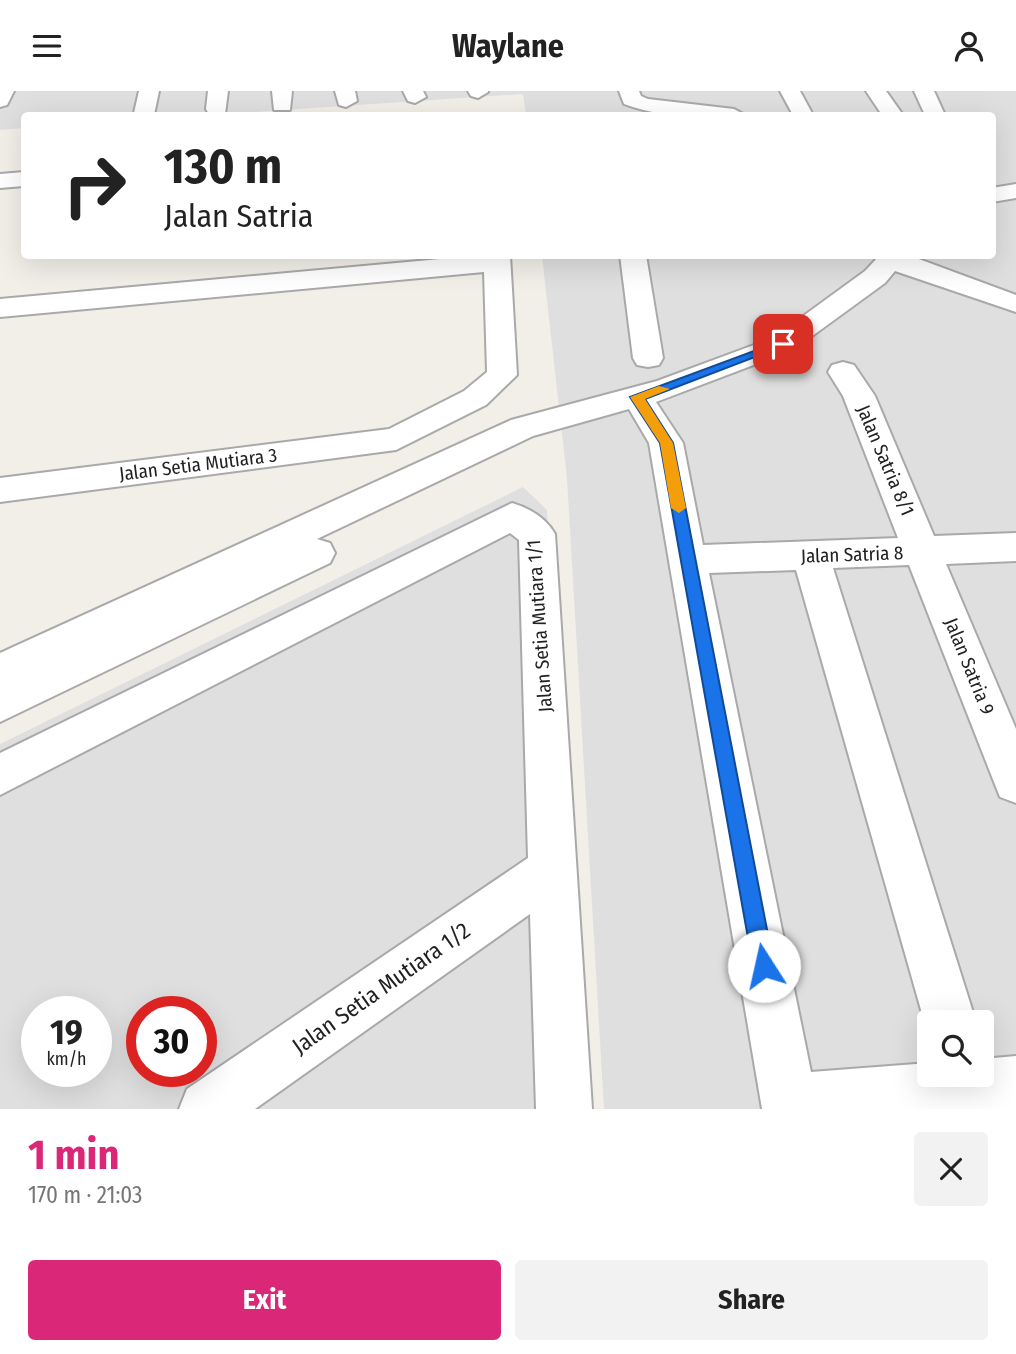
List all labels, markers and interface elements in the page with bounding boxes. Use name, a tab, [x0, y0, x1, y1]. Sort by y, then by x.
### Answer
icon: menu	[28, 27, 66, 65]
text: Waylane	[452, 27, 564, 65]
icon: person	[950, 27, 988, 65]
text: 130 m	[164, 137, 282, 196]
icon: right	[49, 140, 140, 231]
text: Jalan Satria	[164, 197, 313, 235]
pin	[753, 314, 813, 374]
icon: arrive	[764, 325, 802, 363]
street label: Jalan Satria 8/1	[852, 401, 919, 519]
street label: Jalan Setia Mutiara 3	[118, 443, 278, 486]
street label: Jalan Setia Mutiara 1/1	[522, 539, 557, 713]
street label: Jalan Satria 8	[800, 541, 904, 568]
street label: Jalan Satria 9	[940, 614, 999, 718]
street label: Jalan Setia Mutiara 1/2	[287, 916, 475, 1060]
position arrow	[727, 929, 801, 1003]
speed limit sign: 30	[126, 996, 217, 1087]
map controls	[917, 1010, 994, 1087]
button: search	[917, 1010, 994, 1087]
text: 19	[50, 1011, 83, 1053]
text: km/h	[46, 1048, 87, 1070]
text: 1 min	[28, 1130, 119, 1180]
button: close	[914, 1132, 988, 1206]
text: 170 m · 21:03	[28, 1181, 142, 1209]
button: Exit	[28, 1260, 501, 1340]
button: Share	[515, 1260, 988, 1340]

